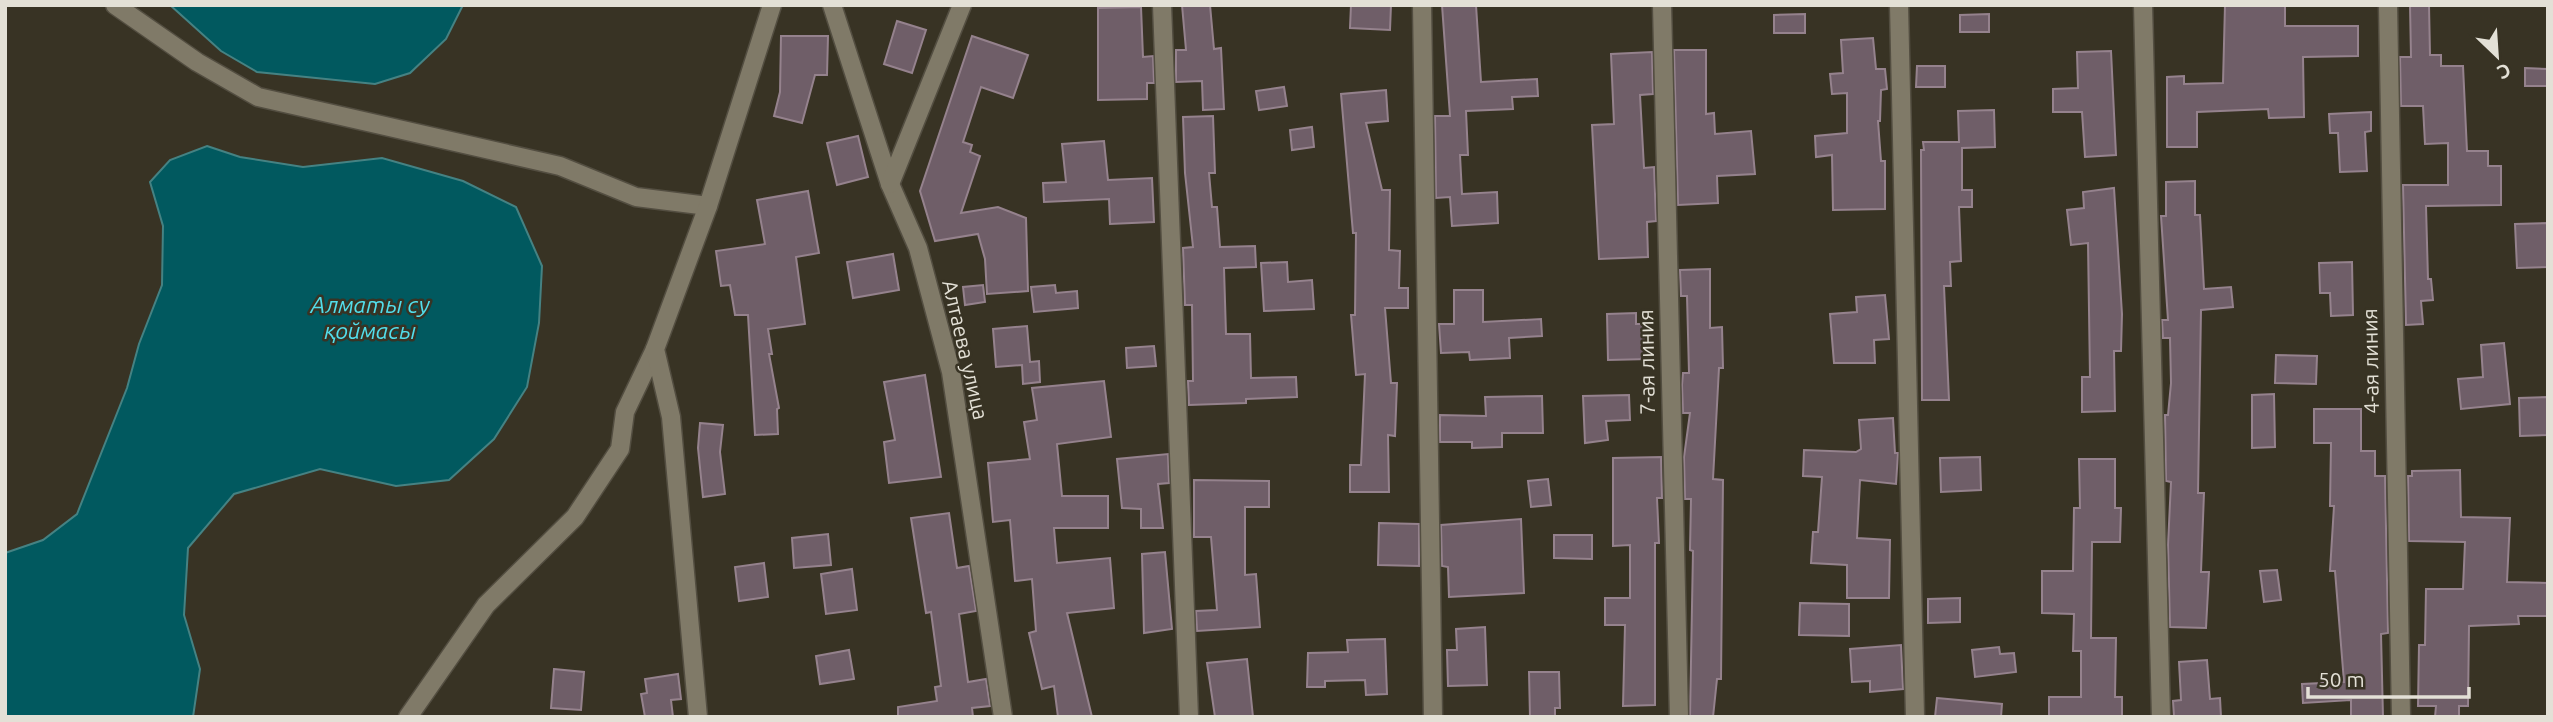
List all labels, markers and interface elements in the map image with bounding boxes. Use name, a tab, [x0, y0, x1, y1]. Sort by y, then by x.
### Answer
north arrow	[2462, 21, 2532, 91]
text: С	[2494, 59, 2514, 84]
street label: Алтаева улица	[938, 277, 994, 422]
water label: Алматы су қоймасы	[309, 292, 431, 343]
street label: 4-ая линия	[2357, 308, 2383, 414]
street label: 7-ая линия	[1633, 309, 1659, 415]
scale bar	[2308, 656, 2469, 700]
text: 50 m	[2318, 667, 2365, 691]

